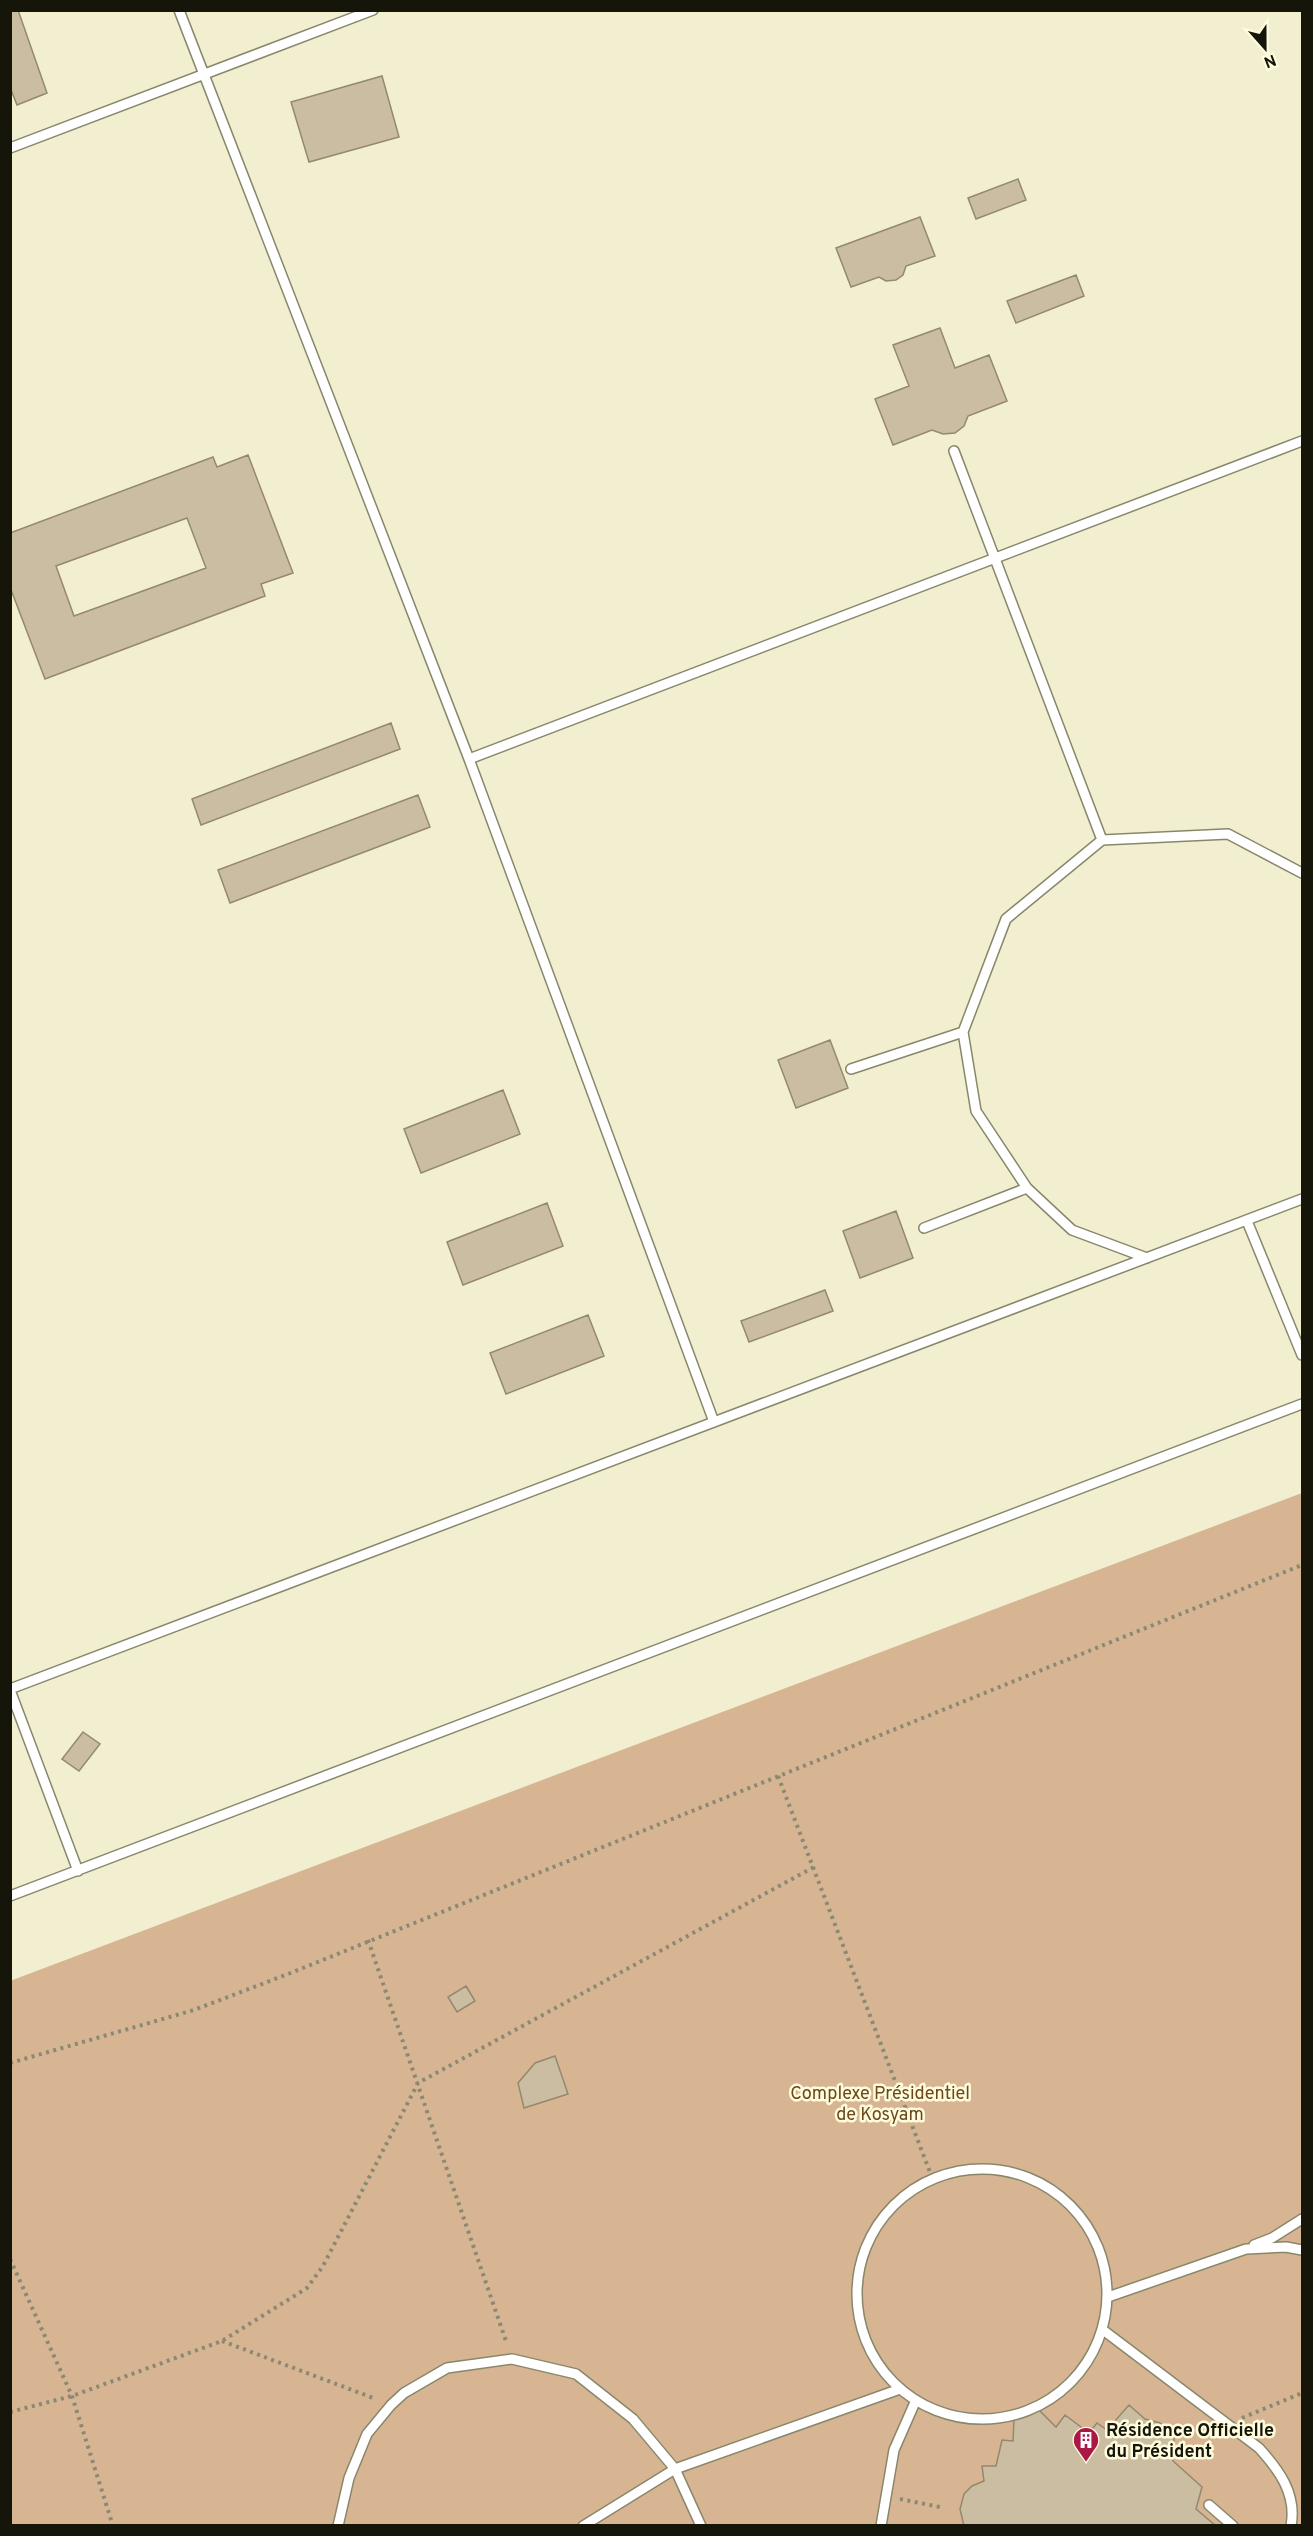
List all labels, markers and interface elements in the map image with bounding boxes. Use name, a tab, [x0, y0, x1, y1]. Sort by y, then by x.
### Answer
north arrow	[1235, 18, 1295, 78]
text: N	[1261, 49, 1279, 72]
park label: Complexe Présidentiel de Kosyam	[790, 2083, 970, 2127]
place label: Résidence Officielle du Président	[1106, 2420, 1274, 2464]
building icon: Résidence Officielle du Président	[1071, 2425, 1101, 2463]

